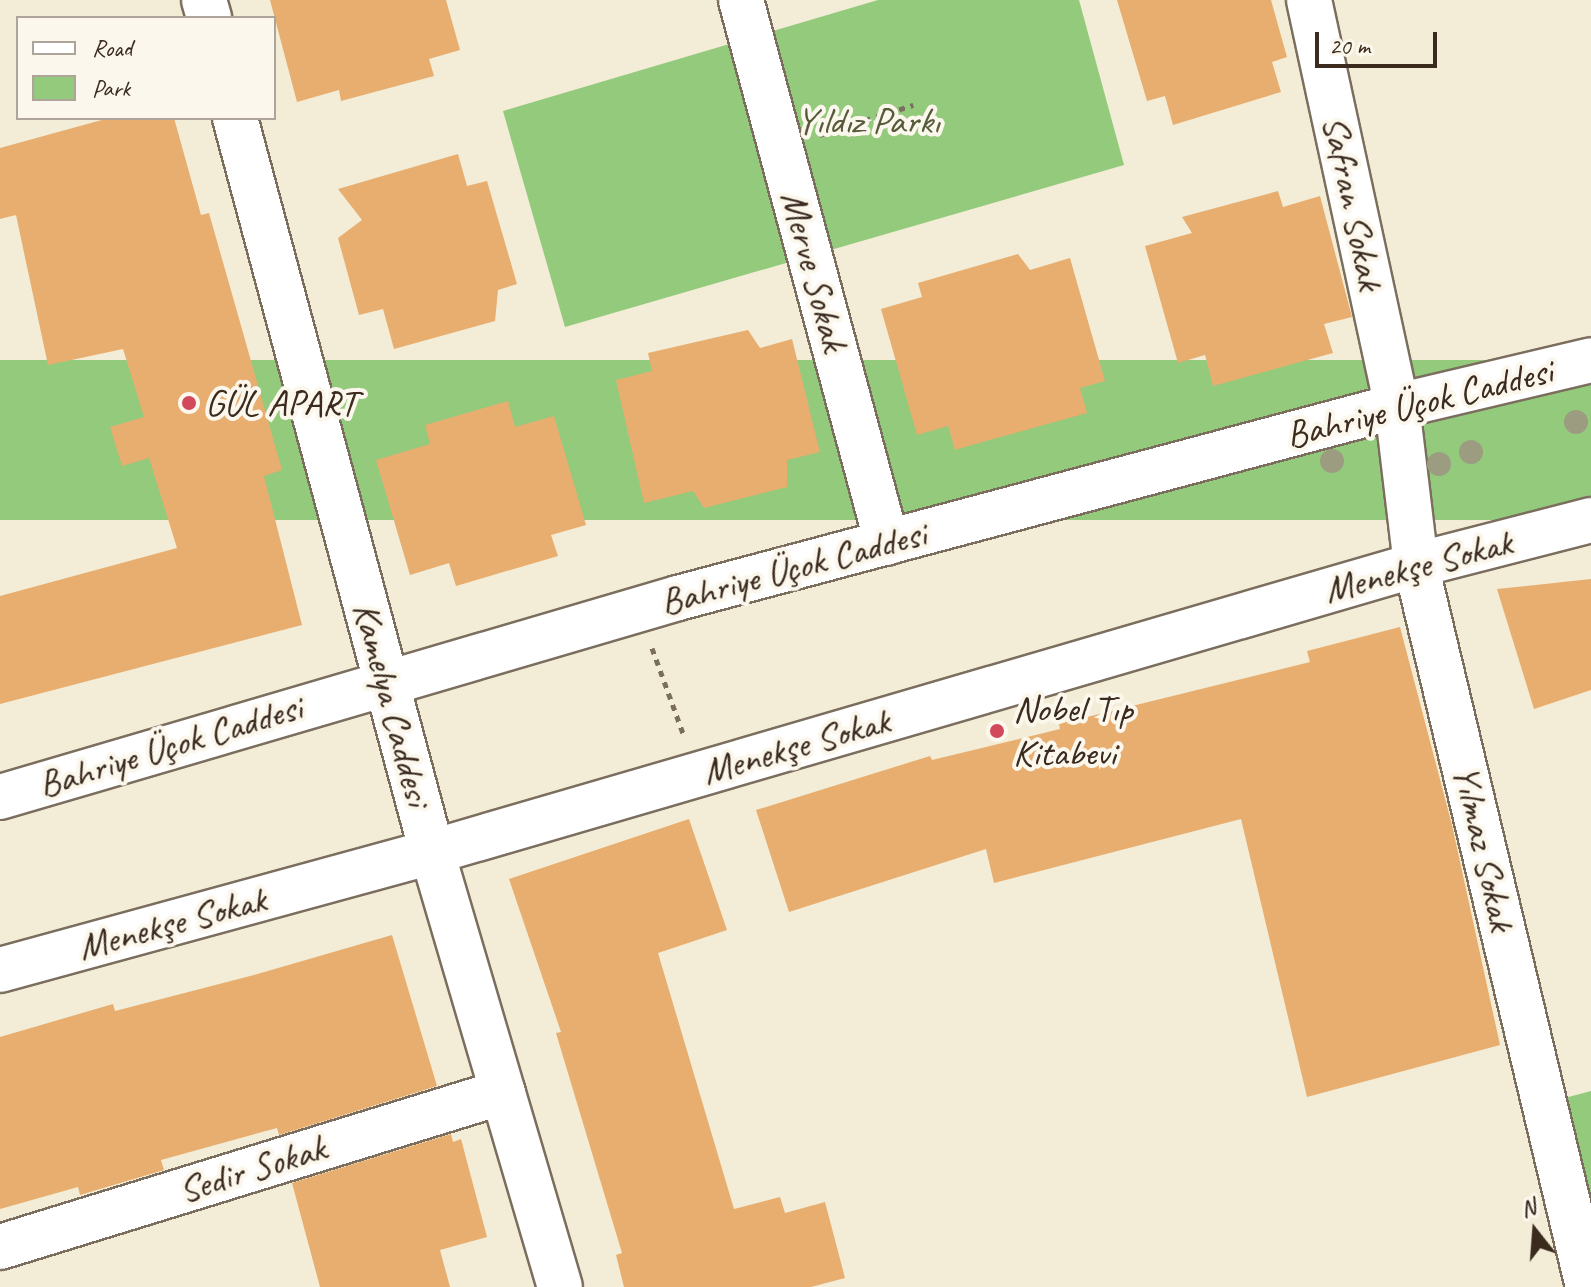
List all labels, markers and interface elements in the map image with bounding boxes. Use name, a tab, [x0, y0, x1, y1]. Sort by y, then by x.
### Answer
legend	[16, 16, 276, 120]
scale bar	[1319, 16, 1441, 66]
text: 20 m	[1329, 31, 1370, 61]
text: Road	[92, 33, 132, 63]
text: Park	[92, 73, 130, 103]
park label: Yıldız Parkı	[796, 98, 940, 144]
street label: Safran Sokak	[1312, 112, 1394, 294]
street label: Merve Sokak	[771, 187, 857, 355]
street label: Bahriye Üçok Caddesi	[1280, 348, 1558, 458]
place label: GÜL APART	[205, 380, 357, 426]
marker: GÜL APART	[180, 394, 198, 412]
street label: Bahriye Üçok Caddesi	[655, 510, 931, 626]
street label: Menekşe Sokak	[1319, 519, 1517, 613]
street label: Kamelya Caddesi	[343, 597, 441, 811]
street label: Bahriye Üçok Caddesi	[32, 684, 308, 808]
place label: Nobel Tıp Kitabevi	[1013, 686, 1133, 776]
street label: Menekşe Sokak	[697, 698, 895, 794]
marker: Nobel Tıp Kitabevi	[988, 722, 1006, 740]
street label: Yılmaz Sokak	[1443, 761, 1525, 935]
street label: Menekşe Sokak	[73, 876, 271, 970]
street label: Sedir Sokak	[174, 1125, 330, 1213]
north arrow	[1495, 1191, 1575, 1271]
text: N	[1517, 1193, 1539, 1223]

